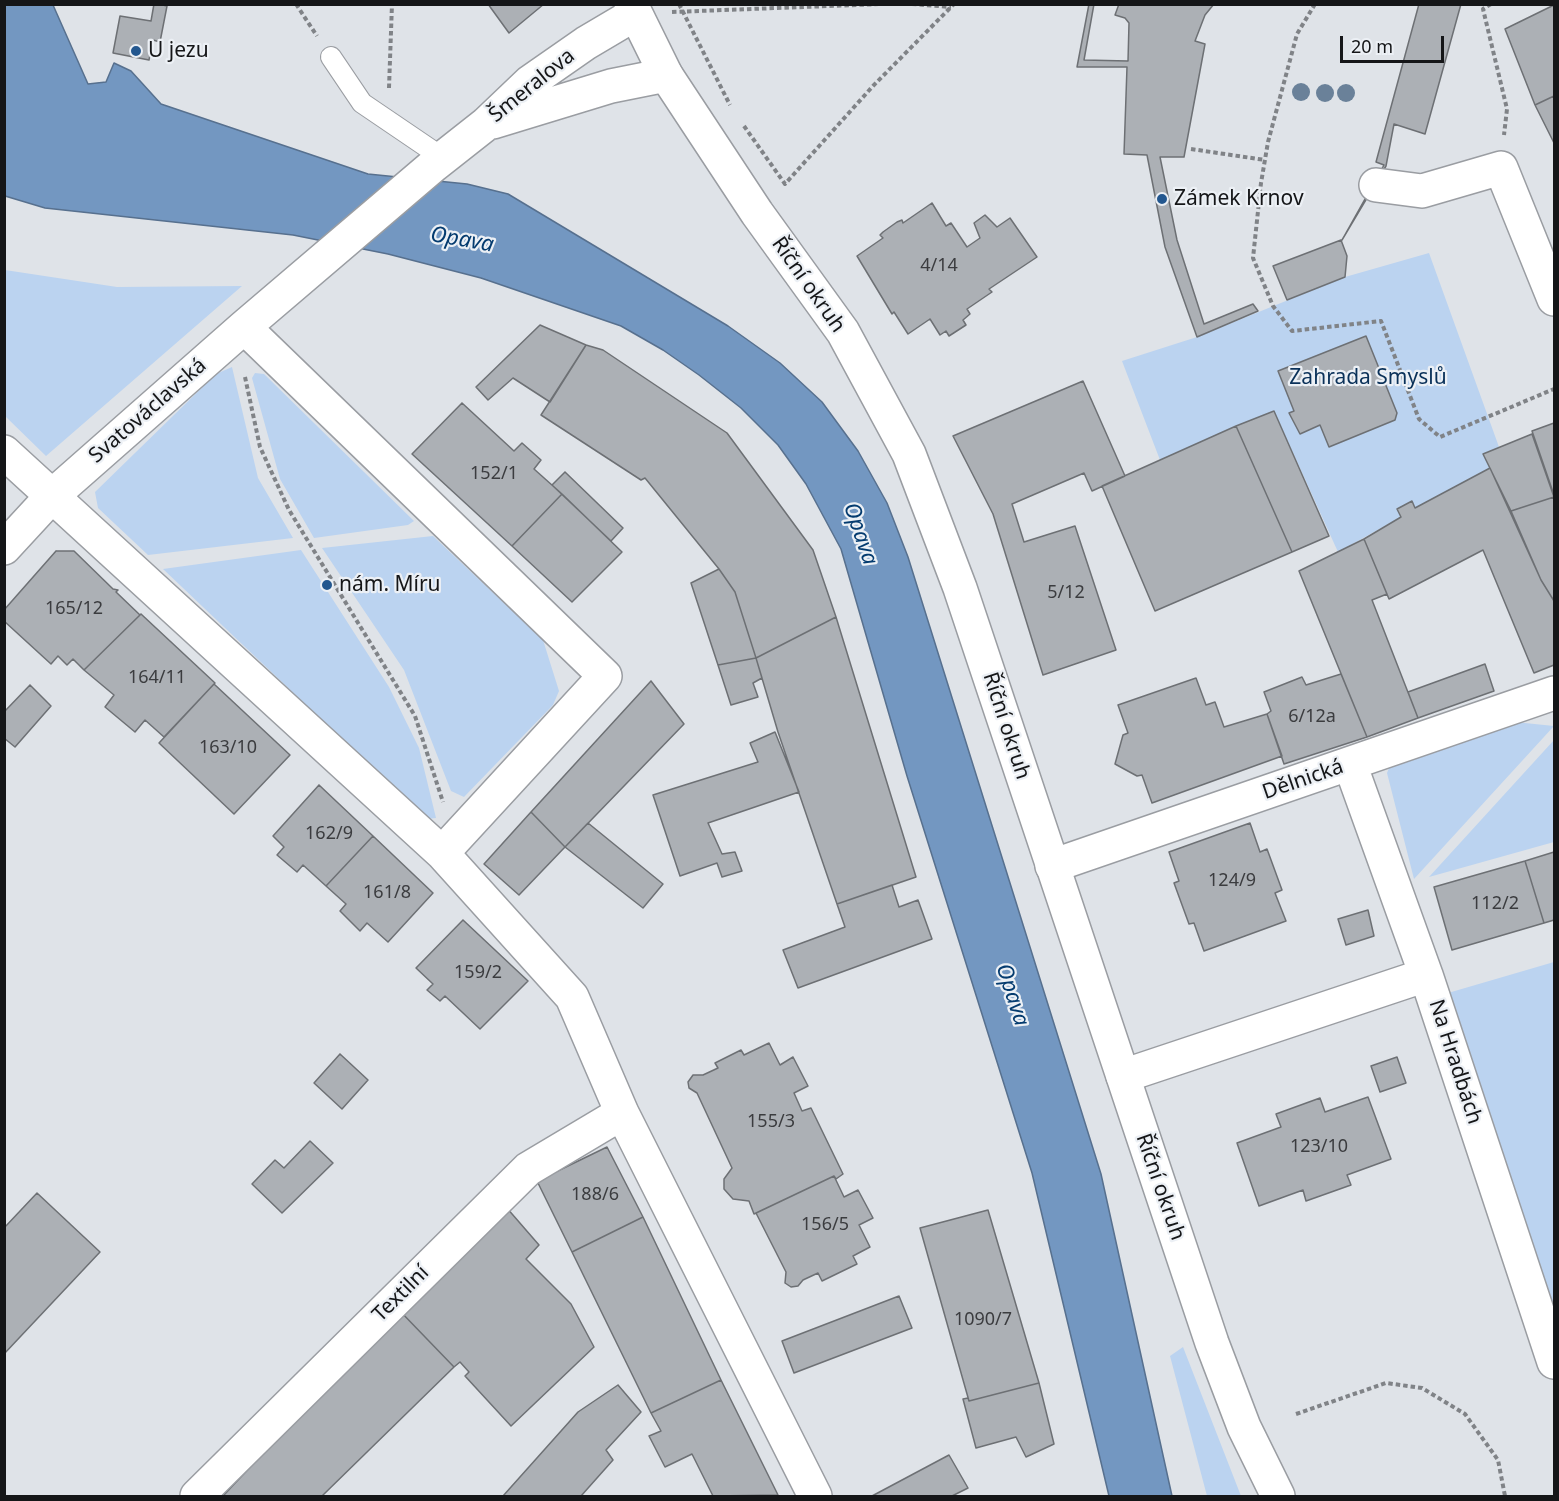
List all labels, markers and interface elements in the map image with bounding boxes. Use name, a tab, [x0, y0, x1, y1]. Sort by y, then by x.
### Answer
scale bar	[1343, 24, 1446, 62]
text: 20 m	[1351, 34, 1393, 58]
place label: U jezu	[148, 38, 209, 64]
marker: U jezu	[129, 44, 143, 58]
street label: Šmeralova	[484, 44, 580, 128]
place label: Zámek Krnov	[1174, 186, 1304, 212]
marker: Zámek Krnov	[1155, 192, 1169, 206]
water label: Opava	[428, 221, 496, 259]
street label: Říční okruh	[766, 232, 850, 338]
house number: 4/14	[920, 255, 958, 277]
street label: Svatováclavská	[84, 353, 212, 469]
park label: Zahrada Smyslů	[1289, 365, 1447, 391]
house number: 152/1	[470, 463, 518, 485]
water label: Opava	[837, 500, 883, 568]
place label: nám. Míru	[339, 572, 441, 598]
marker: nám. Míru	[320, 578, 334, 592]
house number: 5/12	[1047, 582, 1085, 604]
house number: 165/12	[45, 598, 103, 620]
house number: 164/11	[128, 667, 186, 689]
street label: Říční okruh	[977, 669, 1035, 783]
house number: 6/12a	[1288, 706, 1336, 728]
house number: 163/10	[199, 737, 257, 759]
street label: Dělnická	[1259, 754, 1347, 806]
house number: 162/9	[305, 823, 353, 845]
house number: 124/9	[1208, 870, 1256, 892]
house number: 161/8	[363, 882, 411, 904]
house number: 112/2	[1471, 893, 1519, 915]
water label: Opava	[990, 961, 1034, 1029]
house number: 159/2	[454, 962, 502, 984]
street label: Na Hradbách	[1423, 997, 1487, 1127]
house number: 155/3	[747, 1111, 795, 1133]
street label: Říční okruh	[1130, 1130, 1190, 1244]
house number: 123/10	[1290, 1136, 1348, 1158]
house number: 188/6	[571, 1184, 619, 1206]
house number: 156/5	[801, 1214, 849, 1236]
street label: Textilní	[368, 1261, 434, 1327]
house number: 1090/7	[954, 1309, 1012, 1331]

